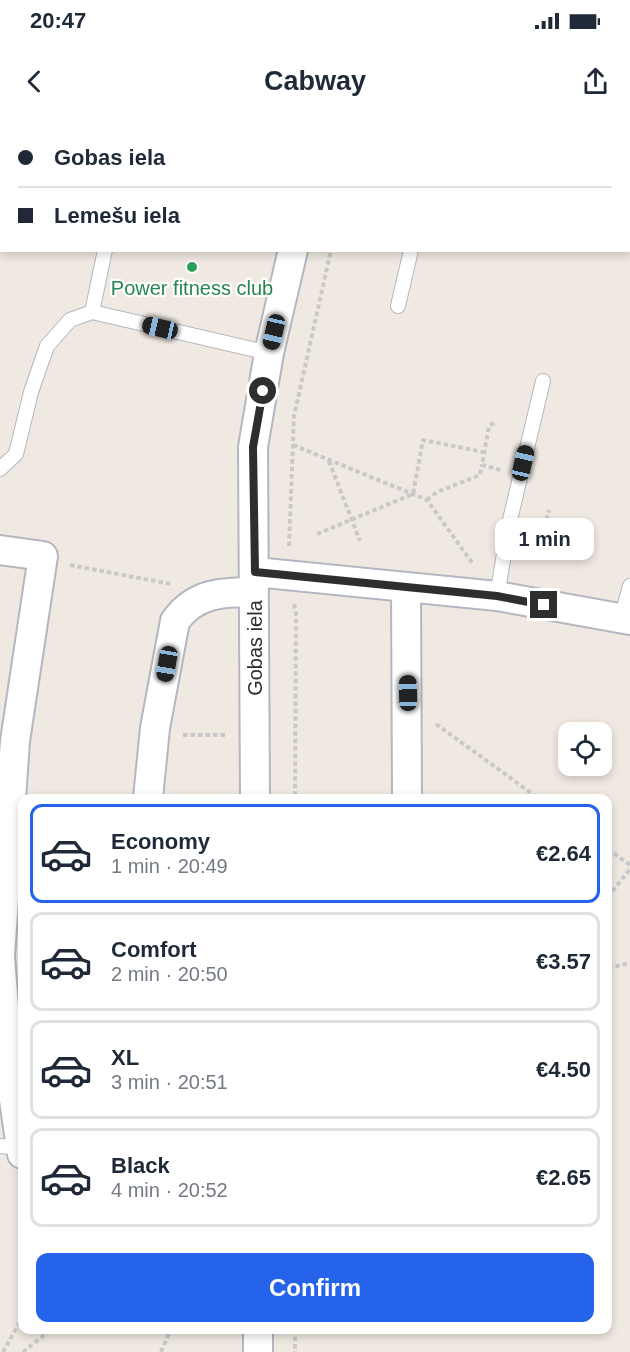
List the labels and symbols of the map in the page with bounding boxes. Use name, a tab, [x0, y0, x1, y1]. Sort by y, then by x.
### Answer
marker: Power fitness club	[185, 260, 199, 274]
place label: Power fitness club	[111, 277, 273, 299]
car	[261, 312, 287, 352]
car	[140, 315, 180, 341]
route start	[249, 377, 276, 404]
car	[510, 443, 536, 483]
callout: 1 min	[494, 518, 594, 560]
route end	[530, 591, 557, 618]
street label: Gobas iela	[244, 599, 266, 696]
car	[155, 645, 179, 683]
car	[399, 675, 417, 711]

